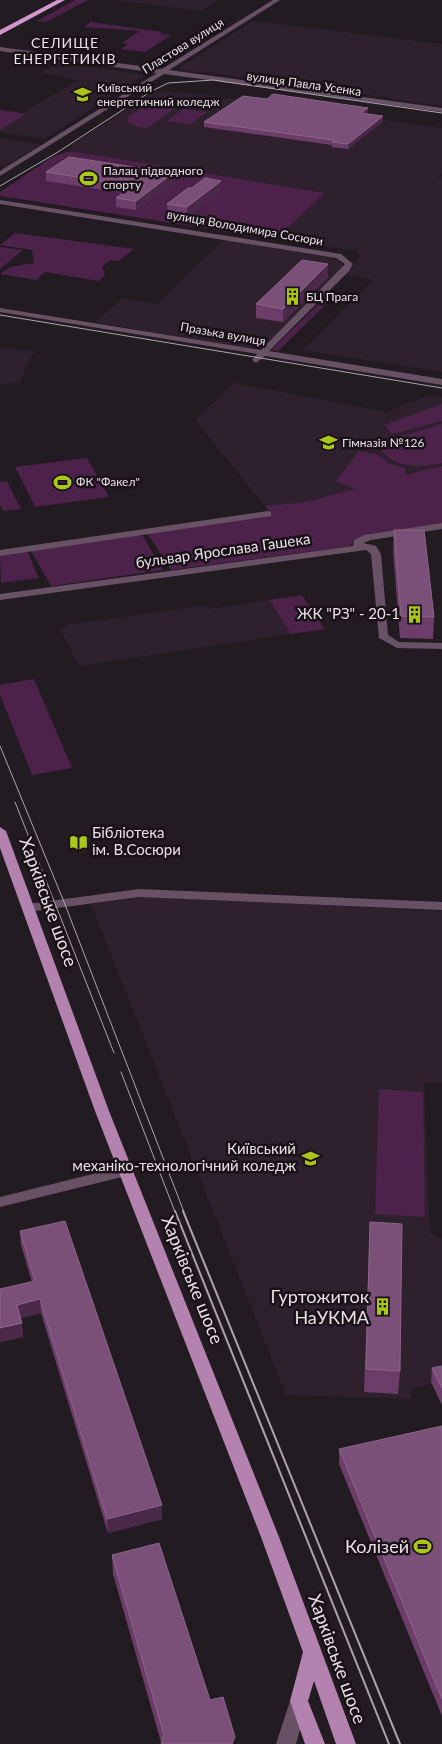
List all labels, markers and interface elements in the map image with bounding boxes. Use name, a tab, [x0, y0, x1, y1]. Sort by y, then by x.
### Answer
street label: Пластова вулиця	[139, 14, 226, 77]
district label: СЕЛИЩЕ ЕНЕРГЕТИКІВ	[13, 34, 117, 67]
street label: вулиця Павла Усенка	[246, 68, 362, 99]
place label: Київський енергетичний коледж	[97, 80, 220, 109]
school or university icon: Київський енергетичний коледж	[73, 85, 93, 105]
place label: Палац підводного спорту	[103, 163, 203, 192]
sports icon: Палац підводного спорту	[79, 168, 99, 188]
street label: вулиця Володимира Сосюри	[166, 206, 324, 249]
building icon: БЦ Прага	[282, 287, 302, 307]
place label: БЦ Прага	[306, 289, 358, 304]
street label: Празька вулиця	[179, 319, 267, 348]
school or university icon: Гімназія №126	[318, 433, 338, 453]
place label: Гімназія №126	[342, 435, 425, 450]
sports icon: ФК "Факел"	[52, 472, 72, 492]
place label: ФК "Факел"	[76, 474, 140, 489]
street label: бульвар Ярослава Гашека	[134, 529, 311, 571]
place label: ЖК "РЗ" - 20-1	[297, 604, 400, 622]
building icon: ЖК "РЗ" - 20-1	[404, 604, 424, 624]
place label: Бібліотека ім. В.Сосюри	[92, 823, 181, 858]
library icon: Бібліотека ім. В.Сосюри	[68, 832, 88, 852]
street label: Харківське шосе	[15, 834, 83, 969]
place label: Київський механіко-технологічний коледж	[72, 1139, 296, 1174]
school or university icon: Київський механіко-технологічний коледж	[300, 1148, 320, 1168]
street label: Харківське шосе	[157, 1212, 229, 1347]
place label: Гуртожиток НаУКМА	[271, 1285, 370, 1328]
building icon: Гуртожиток НаУКМА	[373, 1297, 393, 1317]
place label: Колізей	[345, 1535, 409, 1557]
sports icon: Колізей	[413, 1537, 433, 1557]
street label: Харківське шосе	[304, 1591, 372, 1726]

